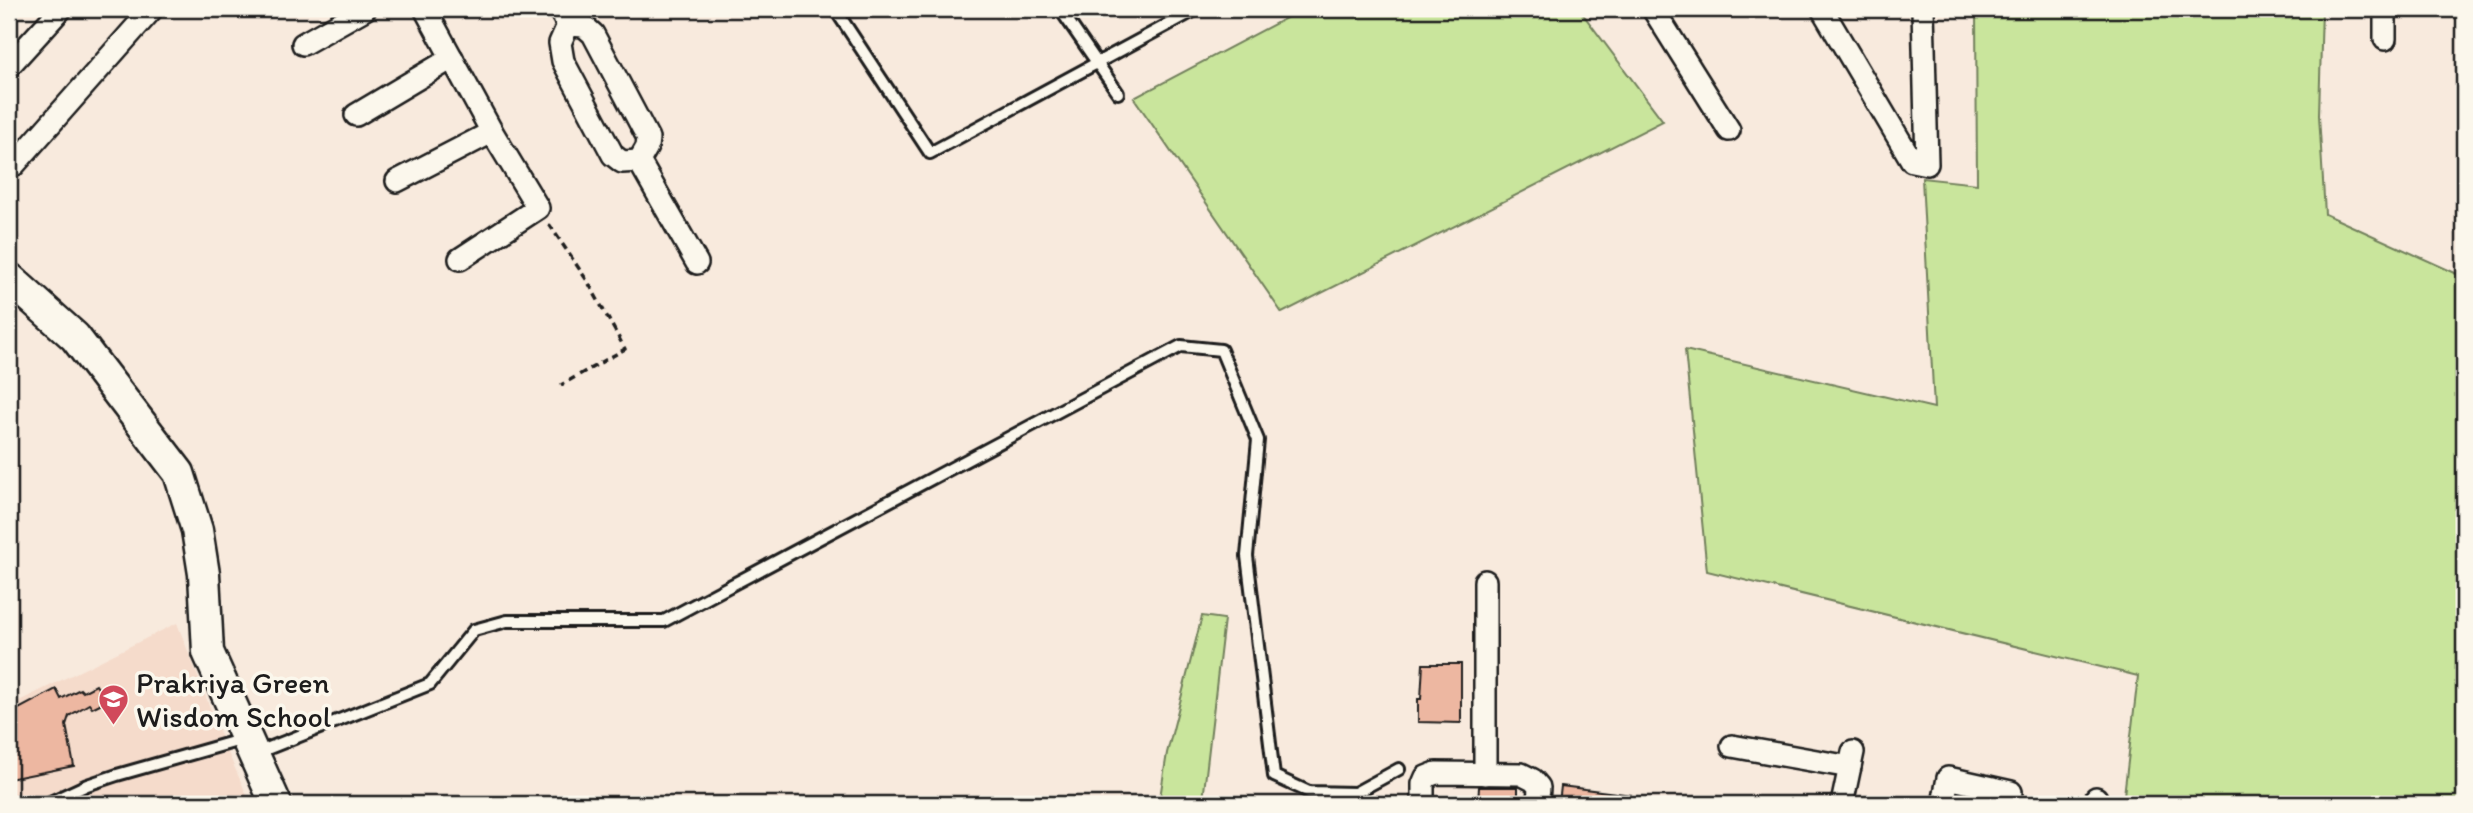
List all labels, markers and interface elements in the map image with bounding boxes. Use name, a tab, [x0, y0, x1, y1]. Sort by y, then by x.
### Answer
place label: Prakriya Green Wisdom School	[136, 664, 332, 735]
school or university icon: Prakriya Green Wisdom School	[96, 682, 130, 726]

